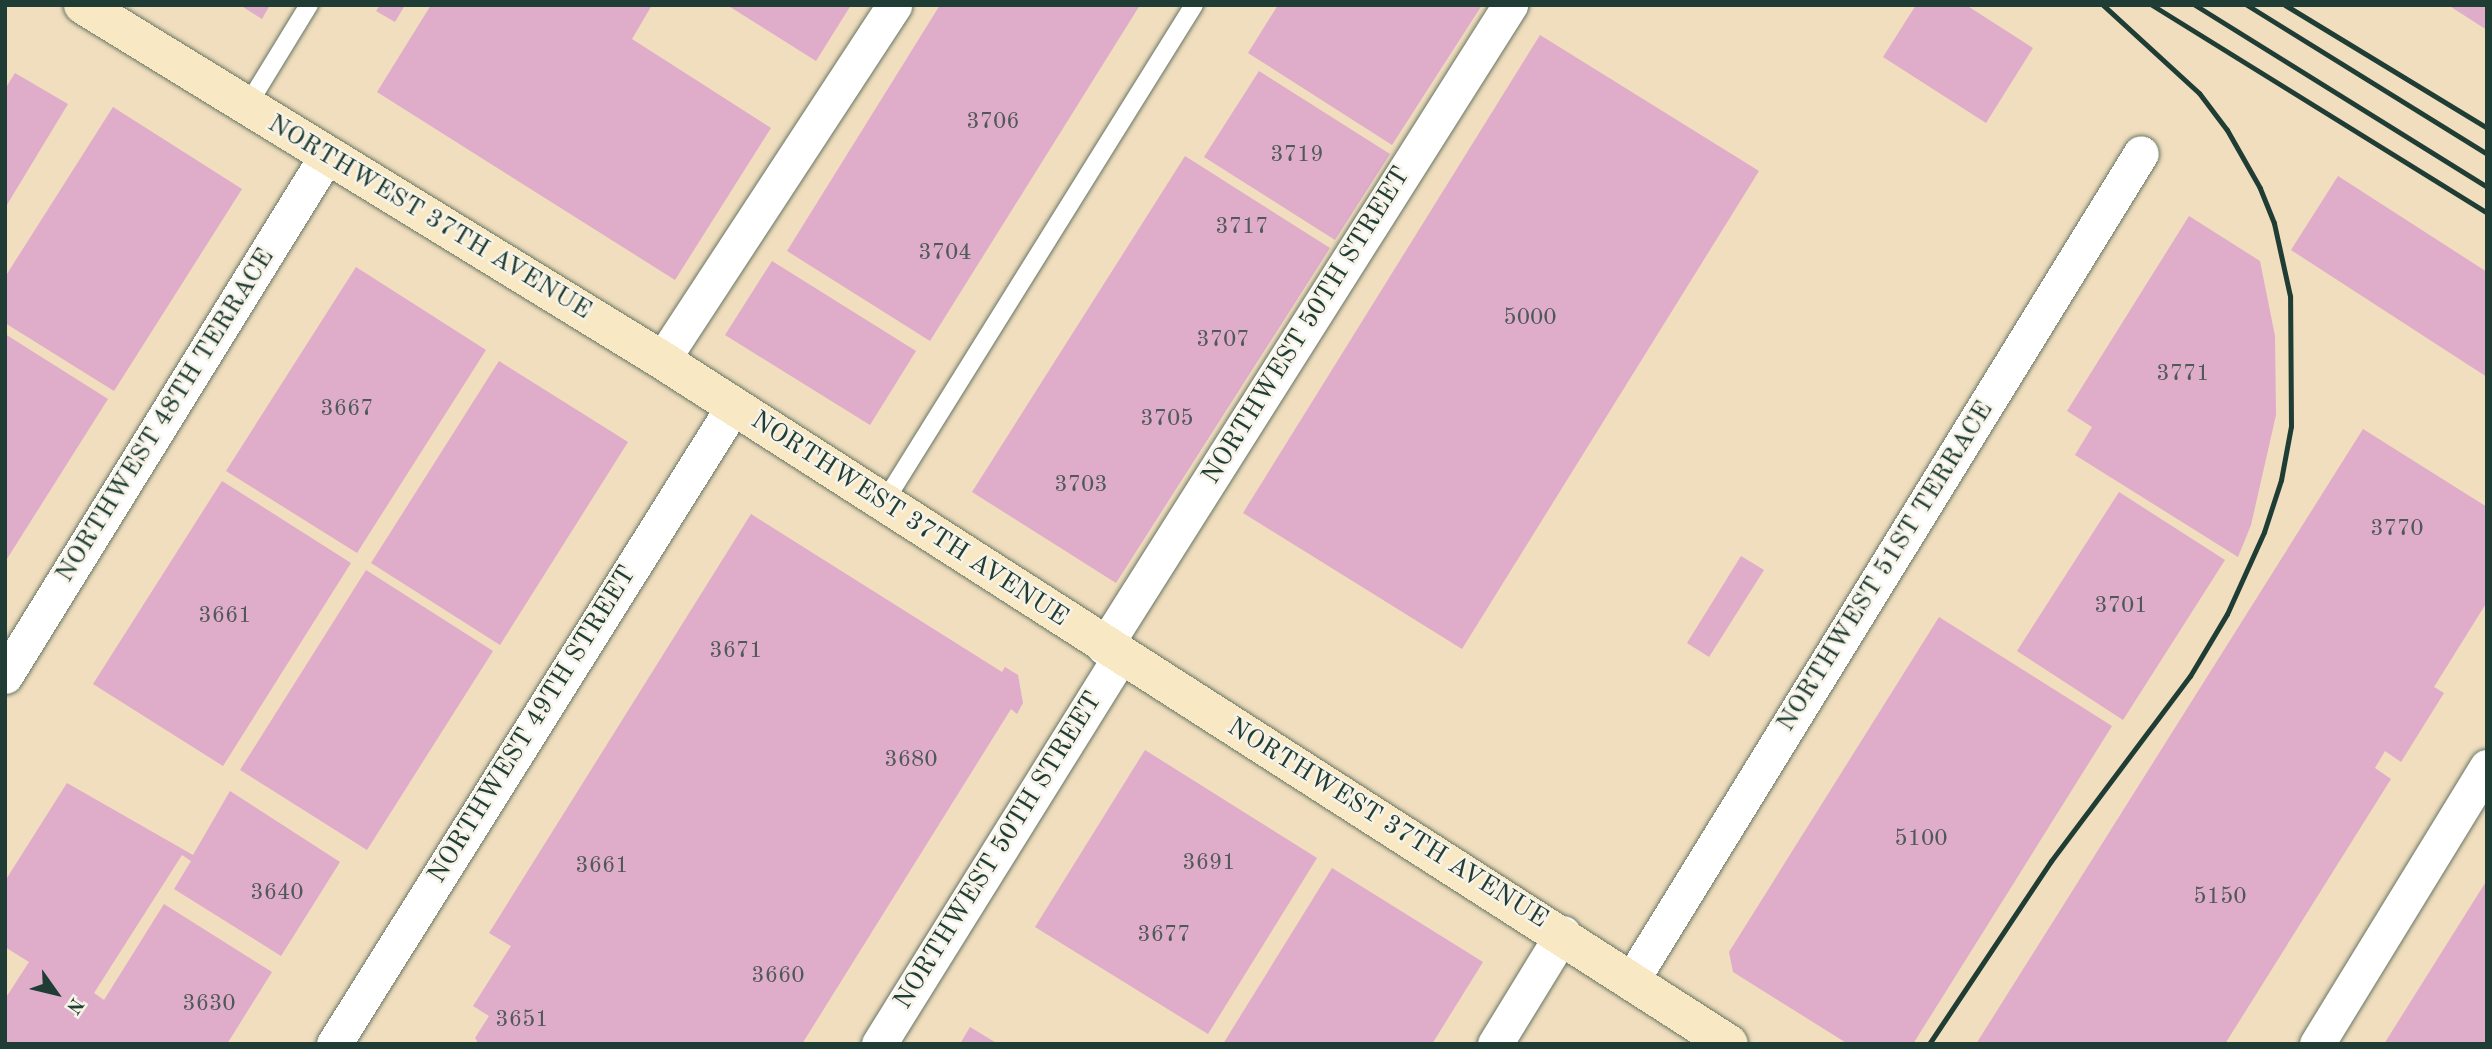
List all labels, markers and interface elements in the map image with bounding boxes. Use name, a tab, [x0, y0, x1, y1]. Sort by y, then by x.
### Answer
house number: 3706	[966, 108, 1020, 136]
street label: NORTHWEST 37TH AVENUE	[262, 109, 596, 327]
house number: 3719	[1270, 141, 1324, 169]
street label: NORTHWEST 50TH STREET	[1196, 162, 1418, 490]
house number: 3717	[1215, 213, 1269, 241]
house number: 3704	[918, 239, 972, 267]
street label: NORTHWEST 48TH TERRACE	[50, 243, 282, 589]
house number: 5000	[1503, 304, 1557, 332]
house number: 3707	[1196, 326, 1250, 354]
house number: 3771	[2156, 360, 2210, 388]
house number: 3667	[320, 395, 374, 423]
street label: NORTHWEST 51ST TERRACE	[1771, 396, 2001, 738]
house number: 3705	[1140, 405, 1194, 433]
street label: NORTHWEST 37TH AVENUE	[745, 406, 1073, 634]
house number: 3703	[1054, 471, 1108, 499]
house number: 3770	[2370, 515, 2424, 543]
street label: NORTHWEST 49TH STREET	[422, 561, 644, 889]
house number: 3701	[2094, 592, 2148, 620]
house number: 3661	[198, 602, 252, 630]
house number: 3671	[709, 637, 763, 665]
street label: NORTHWEST 50TH STREET	[888, 687, 1110, 1015]
street label: NORTHWEST 37TH AVENUE	[1221, 712, 1553, 936]
house number: 3680	[884, 746, 938, 774]
house number: 5100	[1894, 825, 1948, 853]
house number: 3691	[1182, 849, 1236, 877]
house number: 3661	[575, 852, 629, 880]
house number: 3640	[250, 879, 304, 907]
house number: 5150	[2193, 883, 2247, 911]
house number: 3677	[1137, 921, 1191, 949]
north arrow	[21, 958, 91, 1028]
house number: 3660	[751, 962, 805, 990]
house number: 3630	[182, 990, 236, 1018]
text: N	[62, 994, 86, 1016]
house number: 3651	[495, 1006, 549, 1034]

